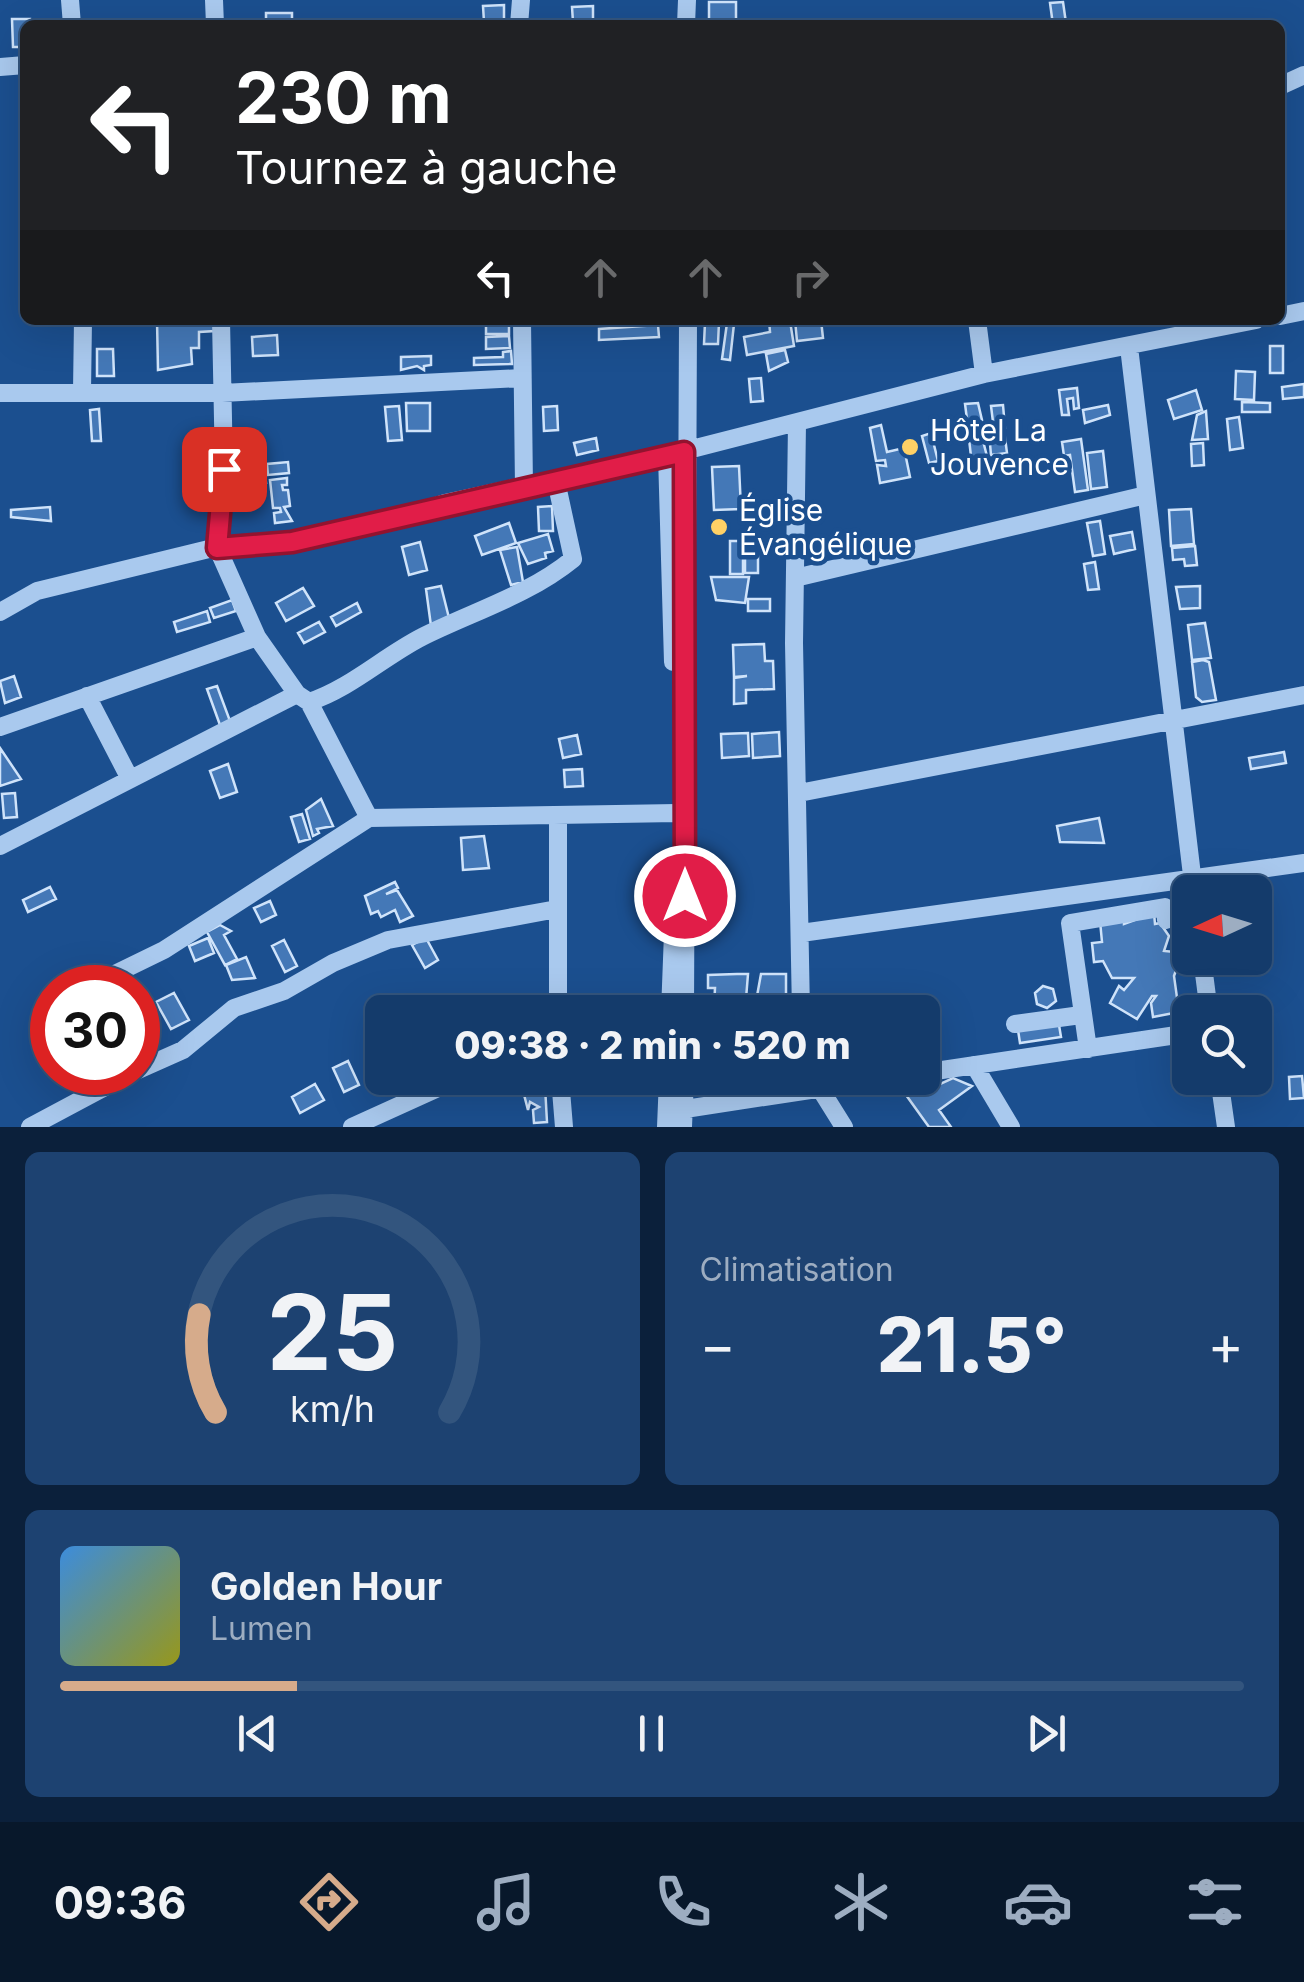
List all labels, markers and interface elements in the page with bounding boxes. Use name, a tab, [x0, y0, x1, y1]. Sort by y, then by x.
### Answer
text: 230 m	[235, 55, 452, 140]
icon: left	[70, 60, 200, 190]
text: Tournez à gauche	[235, 140, 617, 195]
icon: left	[468, 250, 523, 305]
icon: ahead	[573, 250, 628, 305]
icon: ahead	[678, 250, 733, 305]
icon: right	[783, 250, 838, 305]
place label: Hôtel La Jouvence	[930, 412, 1069, 482]
pin	[182, 427, 267, 512]
marker: Hôtel La Jouvence	[899, 436, 921, 458]
icon: arrive	[197, 442, 252, 497]
place label: Église Évangélique	[739, 492, 912, 562]
marker: Église Évangélique	[708, 516, 730, 538]
position arrow	[633, 844, 737, 948]
north arrow	[1172, 875, 1272, 975]
map controls	[1172, 875, 1272, 1095]
speed limit sign: 30	[30, 965, 160, 1095]
button: search	[1172, 995, 1272, 1095]
text: 09:38 · 2 min · 520 m	[454, 1022, 851, 1068]
text: Climatisation	[700, 1250, 894, 1289]
text: 25	[266, 1269, 398, 1395]
text: 21.5°	[877, 1299, 1067, 1390]
text: −	[700, 1312, 736, 1378]
text: +	[1208, 1312, 1244, 1378]
text: km/h	[290, 1387, 375, 1431]
text: Golden Hour	[210, 1563, 442, 1609]
text: Lumen	[210, 1609, 313, 1648]
icon: previous	[230, 1706, 285, 1761]
icon: pause	[624, 1706, 679, 1761]
icon: next	[1019, 1706, 1074, 1761]
icon: directions	[294, 1867, 364, 1937]
icon: music	[471, 1867, 541, 1937]
icon: phone	[648, 1867, 718, 1937]
icon: climate	[826, 1867, 896, 1937]
icon: car	[1003, 1867, 1073, 1937]
icon: filters	[1180, 1867, 1250, 1937]
text: 09:36	[54, 1875, 187, 1930]

